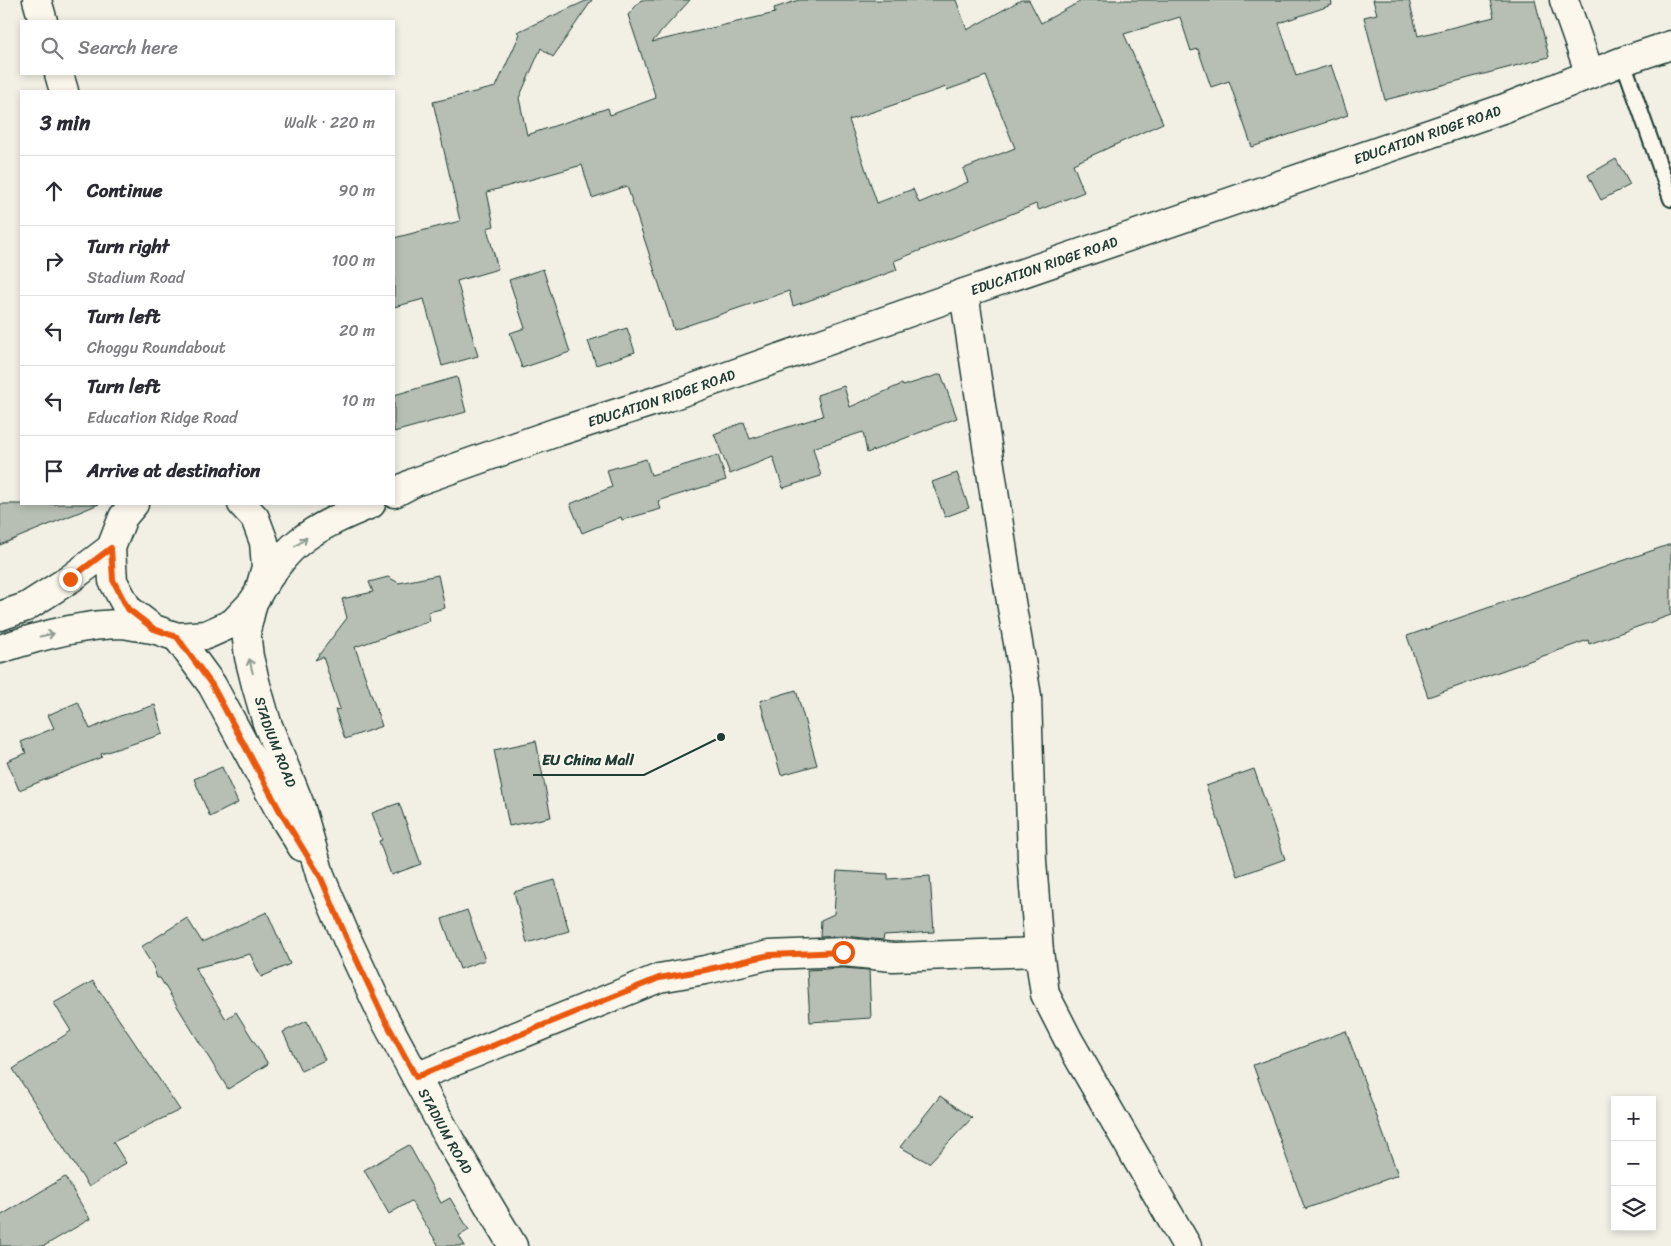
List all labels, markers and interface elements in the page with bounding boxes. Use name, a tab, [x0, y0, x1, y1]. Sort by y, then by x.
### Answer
search box	[20, 20, 395, 75]
text: Search here	[78, 31, 178, 64]
icon: search	[38, 34, 66, 62]
street label: EDUCATION RIDGE ROAD	[1350, 98, 1505, 171]
text: 3 min	[40, 104, 90, 142]
text: Walk · 220 m	[284, 108, 375, 137]
text: Continue	[87, 174, 163, 207]
text: 90 m	[339, 176, 375, 205]
icon: ahead	[40, 177, 68, 205]
street label: EDUCATION RIDGE ROAD	[967, 229, 1122, 302]
text: Turn right	[87, 230, 169, 263]
text: 100 m	[331, 246, 375, 275]
icon: right	[40, 247, 68, 275]
text: Stadium Road	[87, 263, 184, 292]
text: Turn left	[87, 300, 160, 333]
text: 20 m	[339, 316, 375, 345]
icon: left	[40, 317, 68, 345]
text: Choggu Roundabout	[87, 333, 226, 362]
street label: EDUCATION RIDGE ROAD	[584, 362, 739, 434]
text: Turn left	[87, 370, 160, 403]
text: 10 m	[342, 386, 375, 415]
icon: left	[40, 387, 68, 415]
text: Education Ridge Road	[87, 403, 238, 432]
text: Arrive at destination	[87, 454, 260, 487]
icon: arrive	[40, 457, 68, 485]
one-way arrow	[294, 537, 308, 547]
route end	[59, 568, 82, 591]
one-way arrow	[38, 630, 54, 640]
one-way arrow	[246, 658, 255, 674]
street label: STADIUM ROAD	[247, 693, 304, 792]
callout: EU China Mall	[533, 745, 644, 775]
text: EU China Mall	[542, 747, 635, 773]
route start	[832, 941, 855, 964]
street label: STADIUM ROAD	[412, 1083, 480, 1179]
map controls	[1611, 1096, 1656, 1231]
button: +	[1611, 1096, 1656, 1141]
button: −	[1611, 1141, 1656, 1186]
button: layers	[1611, 1186, 1656, 1231]

